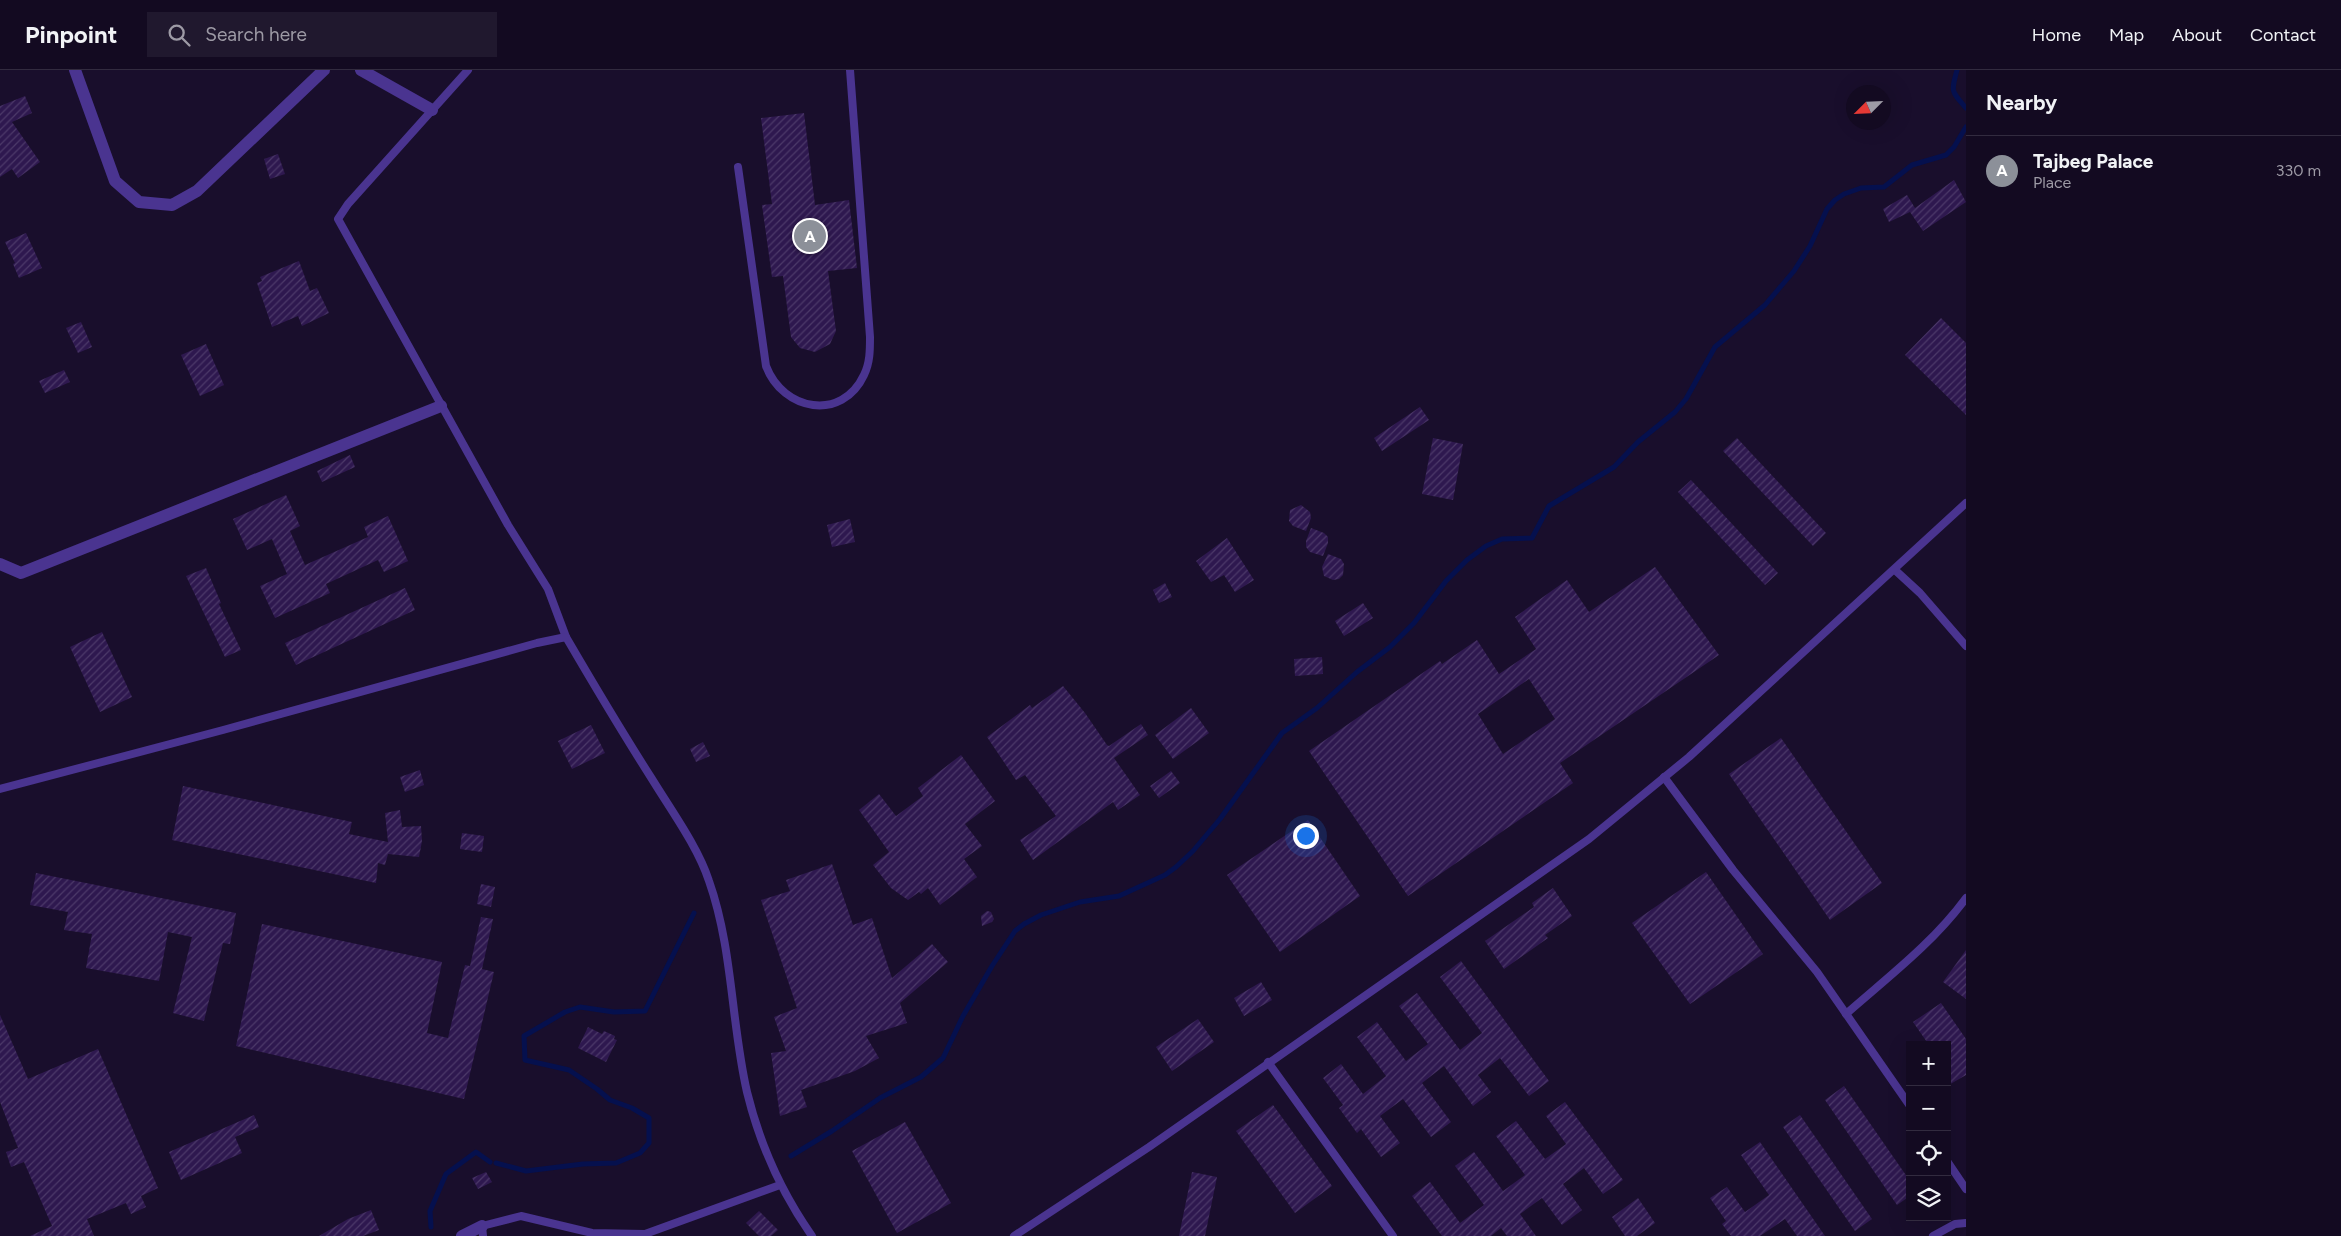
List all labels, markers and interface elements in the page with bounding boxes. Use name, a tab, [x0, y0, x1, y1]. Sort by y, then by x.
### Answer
search box	[147, 12, 497, 57]
text: Pinpoint	[25, 20, 117, 49]
icon: search	[165, 21, 193, 49]
text: Search here	[205, 23, 307, 46]
text: Home	[2032, 24, 2081, 46]
text: Map	[2109, 24, 2144, 46]
text: About	[2172, 24, 2222, 46]
text: Contact	[2250, 24, 2316, 46]
north arrow	[1846, 85, 1891, 130]
text: Nearby	[1986, 90, 2057, 115]
text: Tajbeg Palace	[2033, 150, 2153, 173]
text: A	[1996, 161, 2008, 180]
text: 330 m	[2276, 161, 2321, 180]
text: Place	[2033, 173, 2071, 192]
pin: A	[794, 217, 826, 255]
your location	[1293, 823, 1319, 849]
map controls	[1906, 1041, 1951, 1221]
button: +	[1906, 1041, 1951, 1086]
button: −	[1906, 1086, 1951, 1131]
button: locate	[1906, 1131, 1951, 1176]
button: layers	[1906, 1176, 1951, 1221]

